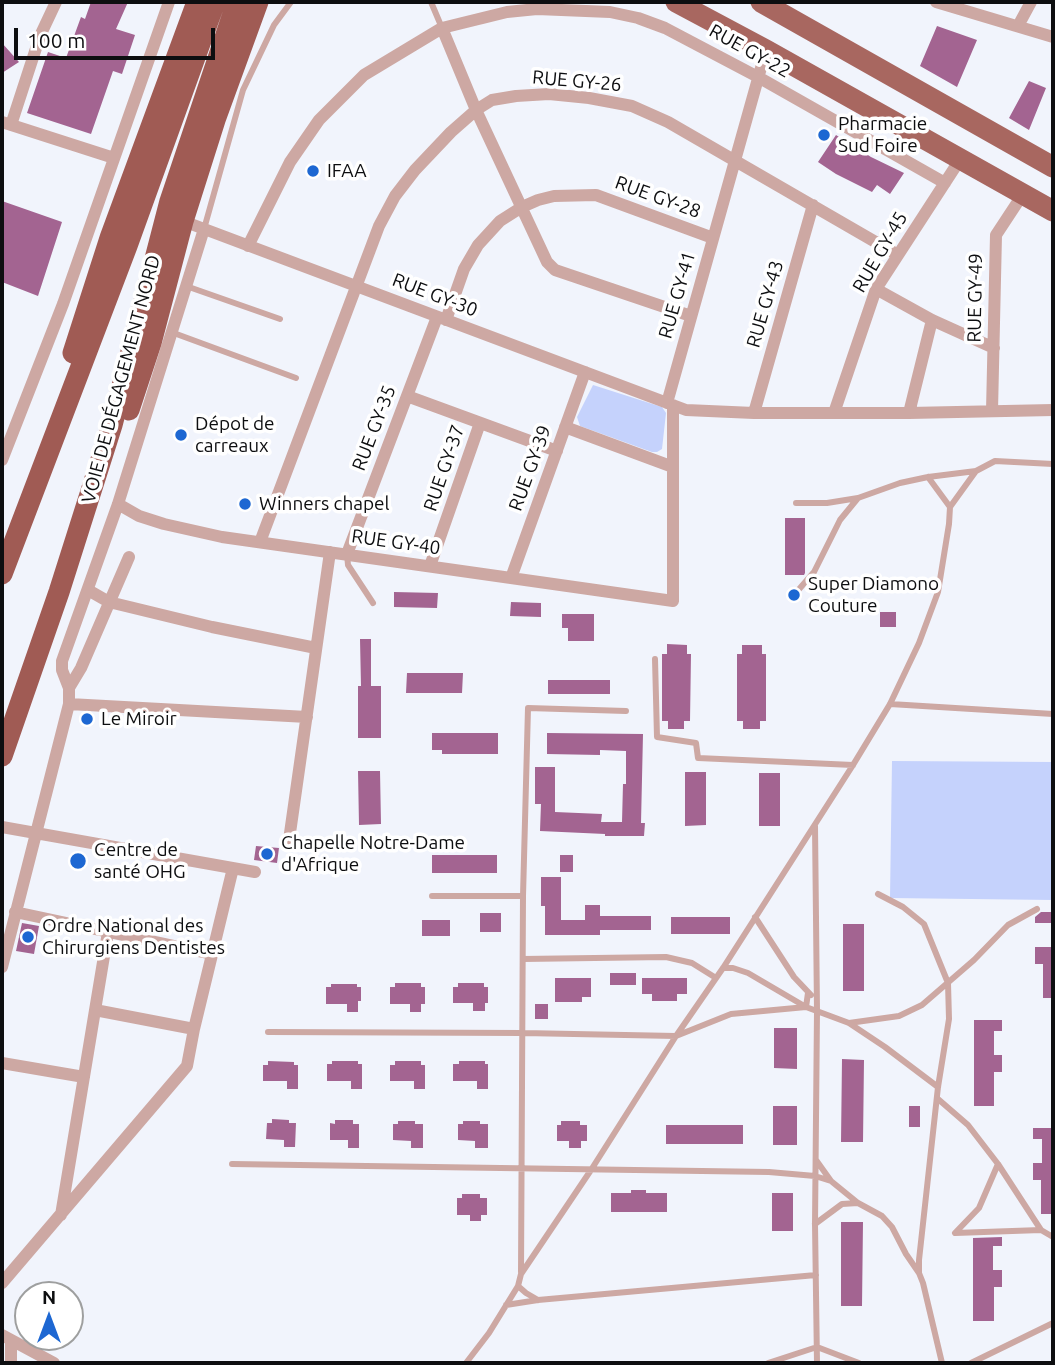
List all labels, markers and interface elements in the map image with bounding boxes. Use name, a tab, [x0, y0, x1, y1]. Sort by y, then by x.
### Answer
scale bar	[18, 14, 219, 58]
street label: RUE GY-22	[705, 19, 795, 83]
text: 100 m	[27, 28, 85, 52]
street label: RUE GY-26	[531, 66, 623, 96]
place label: Pharmacie Sud Foire	[838, 113, 927, 157]
marker: Pharmacie Sud Foire	[816, 127, 832, 143]
place label: IFAA	[327, 160, 367, 182]
marker: IFAA	[305, 163, 321, 179]
street label: RUE GY-28	[612, 171, 704, 223]
street label: RUE GY-45	[848, 208, 912, 296]
street label: RUE GY-41	[654, 249, 700, 341]
street label: VOIE DE DÉGAGEMENT NORD	[77, 252, 165, 506]
street label: RUE GY-49	[963, 253, 987, 343]
street label: RUE GY-43	[742, 258, 788, 350]
street label: RUE GY-30	[389, 268, 481, 322]
street label: RUE GY-35	[347, 382, 401, 474]
place label: Dépot de carreaux	[195, 413, 275, 457]
street label: RUE GY-37	[419, 422, 469, 514]
street label: RUE GY-39	[504, 422, 556, 514]
marker: Dépot de carreaux	[173, 427, 189, 443]
place label: Winners chapel	[259, 493, 390, 515]
marker: Winners chapel	[237, 496, 253, 512]
street label: RUE GY-40	[350, 524, 442, 560]
place label: Super Diamono Couture	[808, 573, 939, 617]
marker: Super Diamono Couture	[786, 587, 802, 603]
place label: Le Miroir	[101, 708, 177, 730]
marker: Le Miroir	[79, 711, 95, 727]
place label: Chapelle Notre-Dame d'Afrique	[281, 832, 465, 876]
place label: Centre de santé OHG	[94, 839, 186, 883]
marker: Chapelle Notre-Dame d'Afrique	[259, 846, 275, 862]
marker: Centre de santé OHG	[68, 851, 88, 871]
place label: Ordre National des Chirurgiens Dentistes	[42, 915, 225, 959]
marker: Ordre National des Chirurgiens Dentistes	[20, 929, 36, 945]
north arrow	[14, 1281, 84, 1351]
text: N	[42, 1286, 56, 1308]

